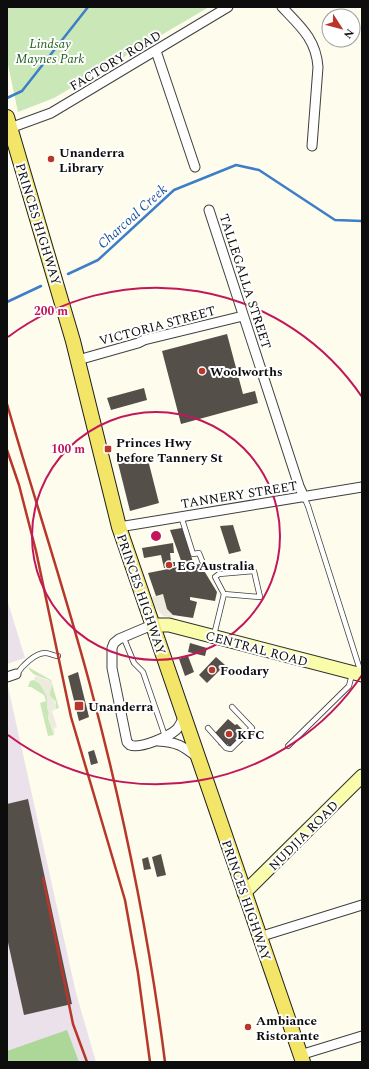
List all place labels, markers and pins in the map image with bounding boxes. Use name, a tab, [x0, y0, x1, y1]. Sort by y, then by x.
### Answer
place label: Unanderra Library	[59, 143, 125, 178]
marker: Unanderra Library	[46, 154, 56, 164]
place label: Woolworths	[210, 362, 283, 382]
marker: Woolworths	[197, 366, 207, 376]
place label: Princes Hwy before Tannery St	[116, 433, 223, 468]
marker: Princes Hwy before Tannery St	[103, 444, 113, 454]
centre of rings	[149, 529, 163, 543]
place label: EG Australia	[177, 556, 255, 576]
marker: EG Australia	[164, 560, 174, 570]
place label: Foodary	[220, 661, 270, 681]
marker: Foodary	[207, 665, 217, 675]
place label: Unanderra	[88, 697, 154, 717]
marker: Unanderra	[73, 700, 85, 712]
place label: KFC	[237, 725, 265, 745]
marker: KFC	[224, 729, 234, 739]
place label: Ambiance Ristorante	[256, 1011, 319, 1046]
marker: Ambiance Ristorante	[243, 1022, 253, 1032]

